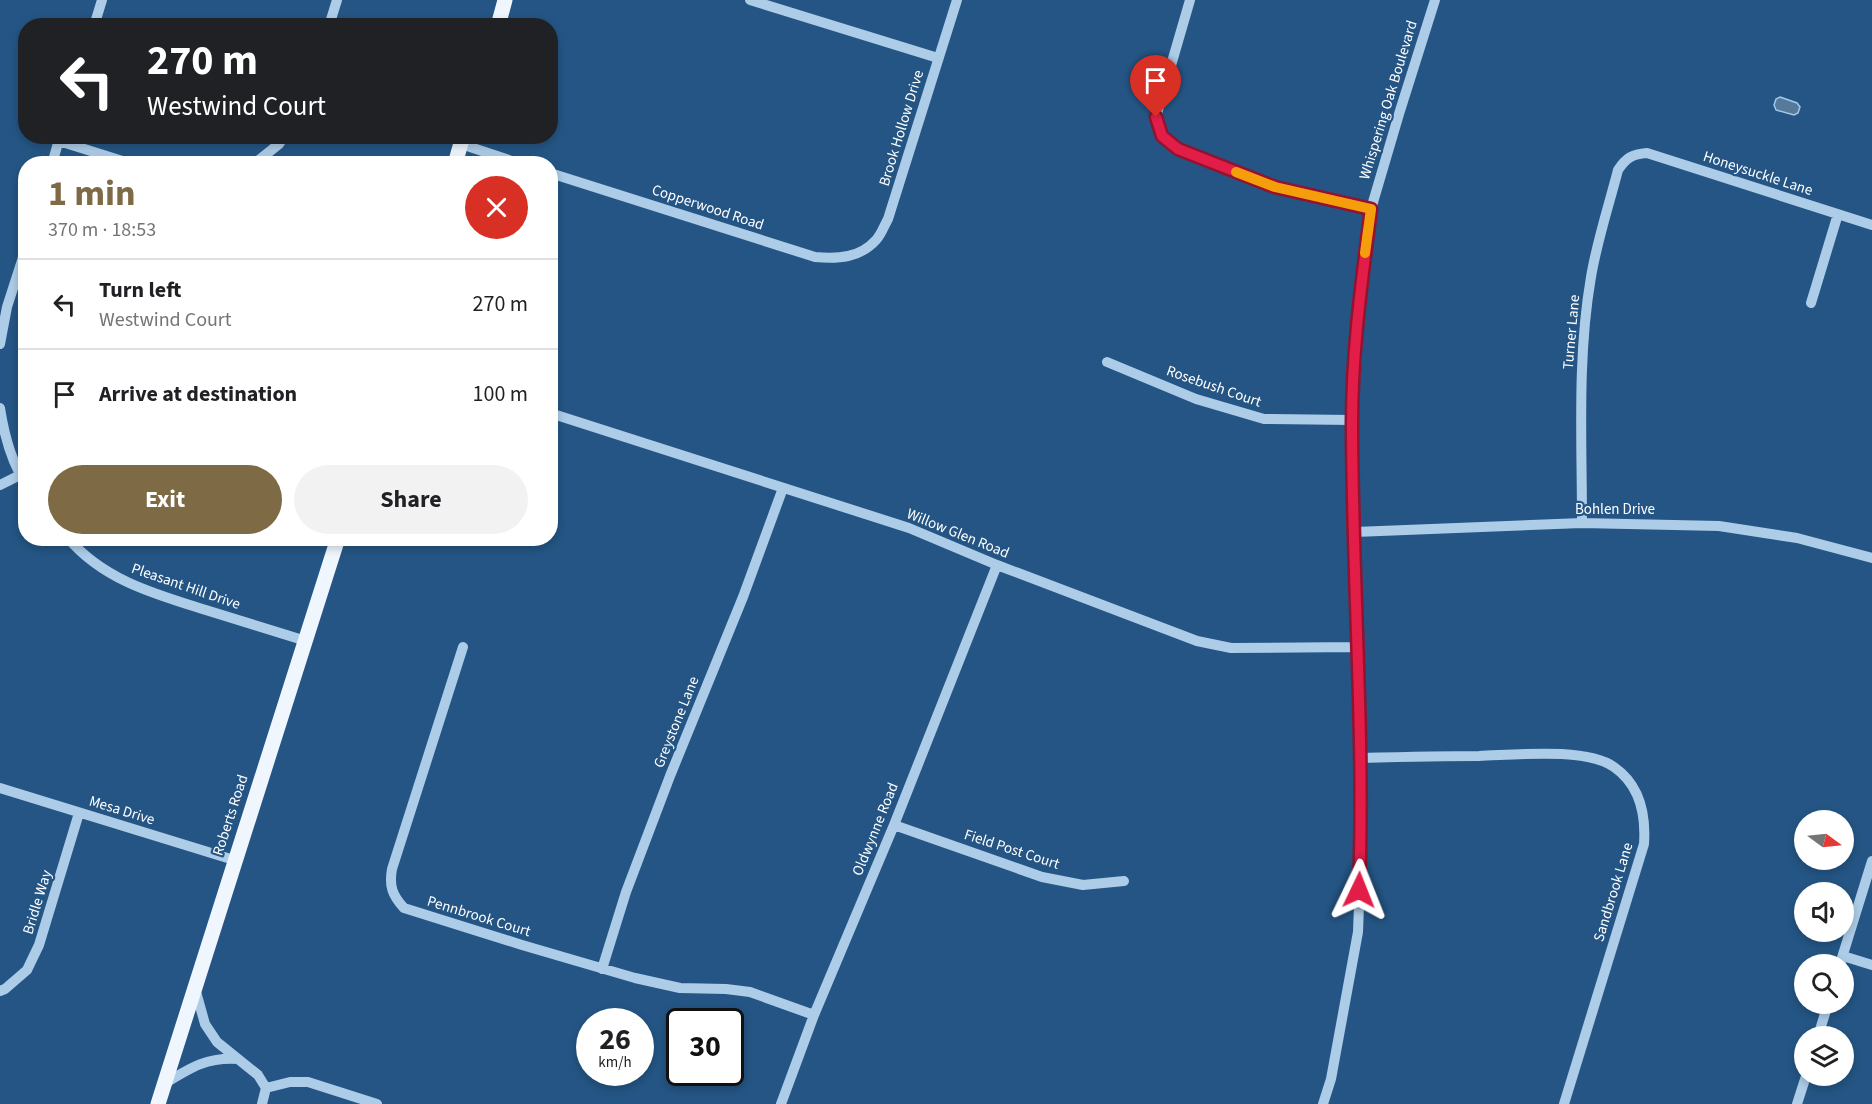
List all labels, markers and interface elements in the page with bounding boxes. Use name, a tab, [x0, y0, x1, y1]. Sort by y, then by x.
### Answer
street label: Whispering Oak Boulevard	[1354, 18, 1423, 182]
text: 270 m	[147, 31, 258, 91]
icon: left	[48, 42, 126, 120]
pin	[1130, 55, 1181, 117]
icon: arrive	[1139, 64, 1172, 97]
street label: Brook Hollow Drive	[874, 67, 929, 189]
text: Westwind Court	[147, 87, 326, 126]
street label: Honeysuckle Lane	[1700, 146, 1815, 201]
text: 1 min	[48, 168, 136, 219]
button: close	[465, 176, 528, 239]
street label: Copperwood Road	[649, 179, 767, 236]
text: 370 m · 18:53	[48, 216, 156, 244]
text: Turn left	[99, 274, 181, 306]
icon: left	[48, 288, 81, 321]
text: 270 m	[473, 288, 528, 320]
street label: Turner Lane	[1558, 294, 1585, 370]
text: Westwind Court	[99, 306, 232, 334]
street label: Rosebush Court	[1163, 360, 1264, 413]
icon: arrive	[48, 378, 81, 411]
text: Arrive at destination	[99, 378, 297, 410]
text: 100 m	[473, 378, 528, 410]
button: Exit	[48, 465, 282, 534]
button: Share	[294, 465, 528, 534]
street label: Bohlen Drive	[1575, 499, 1655, 520]
street label: Willow Glen Road	[903, 503, 1012, 564]
street label: Pleasant Hill Drive	[129, 558, 243, 615]
street label: Greystone Lane	[649, 673, 704, 771]
street label: Roberts Road	[208, 772, 253, 858]
street label: Oldwynne Road	[847, 779, 904, 879]
street label: Mesa Drive	[86, 791, 157, 830]
north arrow	[1794, 810, 1854, 870]
map controls	[1794, 810, 1854, 1086]
street label: Field Post Court	[961, 824, 1062, 875]
street label: Sandbrook Lane	[1588, 840, 1639, 944]
position arrow	[1327, 858, 1391, 922]
street label: Bridle Way	[18, 867, 57, 937]
button: sound	[1794, 882, 1854, 942]
street label: Pennbrook Court	[425, 891, 533, 942]
button: search	[1794, 954, 1854, 1014]
speed limit sign: 30	[666, 1008, 744, 1086]
text: 26	[599, 1018, 631, 1061]
button: layers	[1794, 1026, 1854, 1086]
text: km/h	[598, 1052, 632, 1073]

